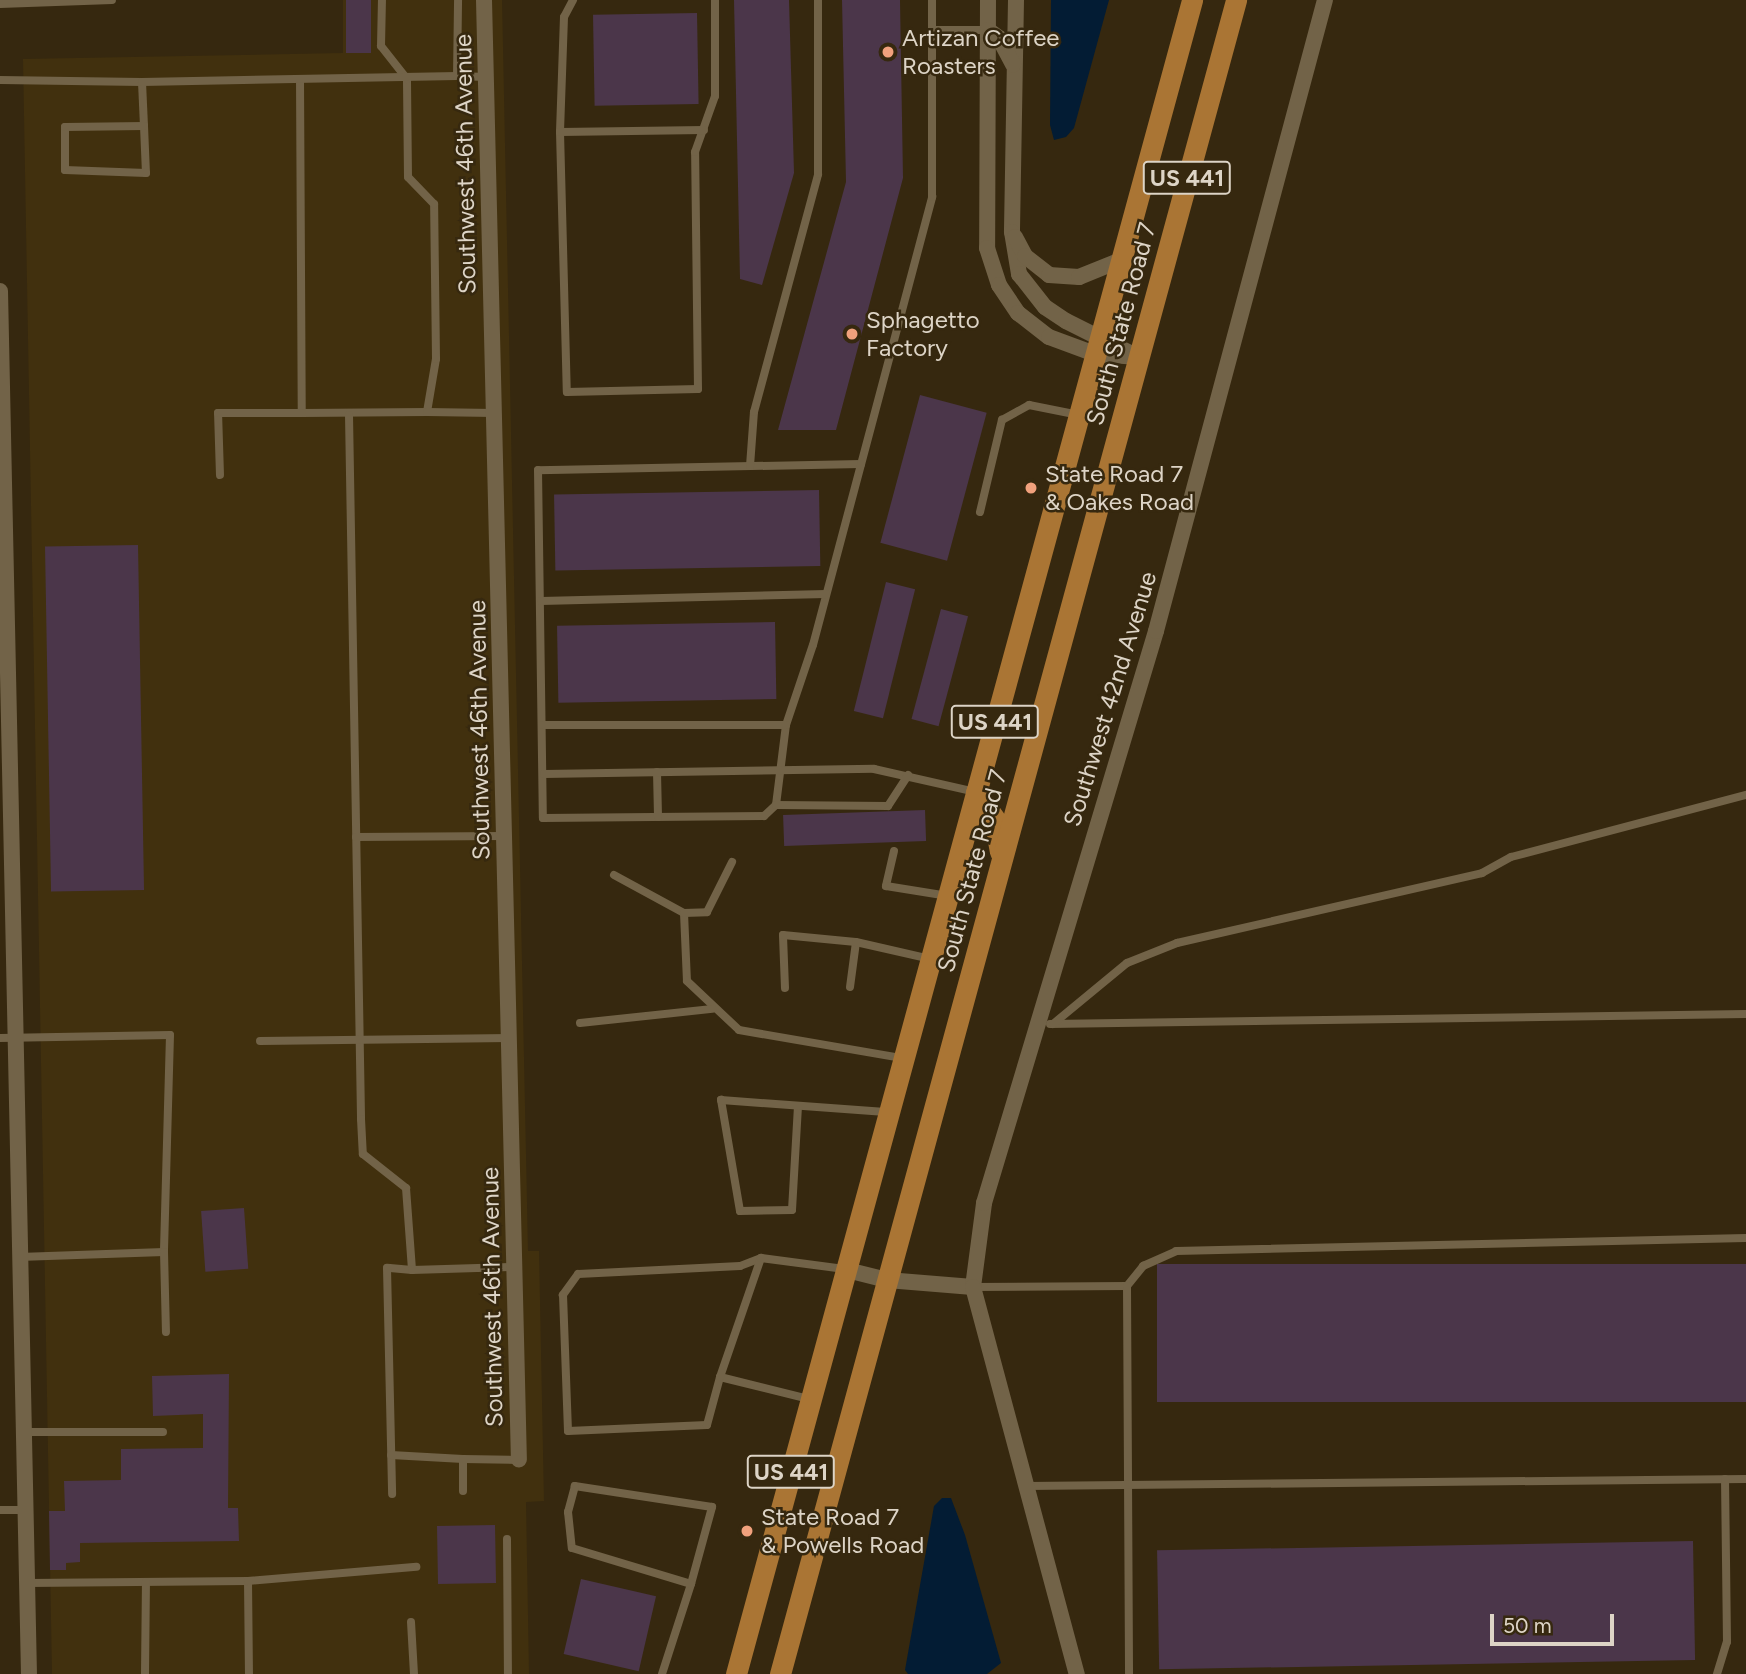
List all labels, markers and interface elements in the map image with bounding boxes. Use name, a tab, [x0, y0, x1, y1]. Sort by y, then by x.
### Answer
place label: Artizan Coffee Roasters	[902, 24, 1059, 80]
street label: Southwest 46th Avenue	[448, 34, 482, 294]
marker: Artizan Coffee Roasters	[880, 44, 896, 60]
road number: US 441	[1142, 158, 1232, 197]
street label: South State Road 7	[1080, 220, 1162, 428]
place label: Sphagetto Factory	[866, 306, 980, 362]
marker: Sphagetto Factory	[844, 326, 860, 342]
place label: State Road 7 & Oakes Road	[1045, 460, 1194, 516]
marker: State Road 7 & Oakes Road	[1023, 480, 1039, 496]
street label: Southwest 42nd Avenue	[1057, 568, 1163, 830]
street label: Southwest 46th Avenue	[462, 600, 496, 860]
road number: US 441	[950, 702, 1040, 742]
street label: South State Road 7	[931, 767, 1013, 975]
street label: Southwest 46th Avenue	[475, 1167, 509, 1427]
road number: US 441	[746, 1452, 836, 1492]
place label: State Road 7 & Powells Road	[761, 1503, 924, 1559]
marker: State Road 7 & Powells Road	[739, 1523, 755, 1539]
scale bar	[1494, 1600, 1618, 1644]
text: 50 m	[1503, 1613, 1552, 1638]

